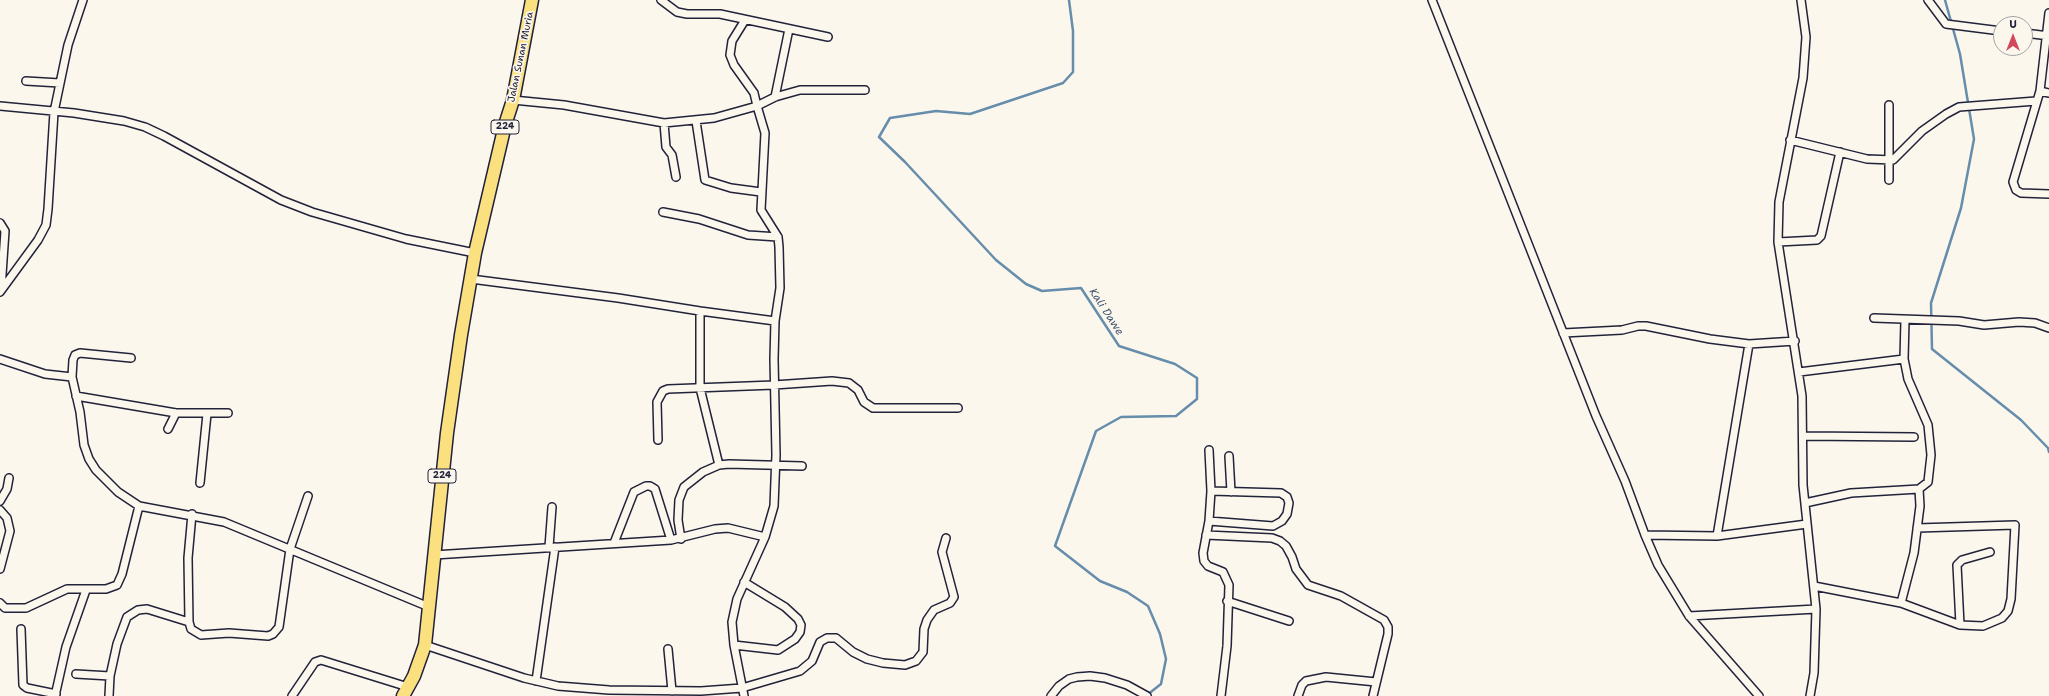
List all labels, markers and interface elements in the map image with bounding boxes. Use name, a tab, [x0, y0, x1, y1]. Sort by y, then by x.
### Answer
street label: Jalan Sunan Muria	[506, 11, 536, 103]
north arrow	[1993, 16, 2033, 56]
text: U	[2009, 17, 2017, 32]
road number: 224	[491, 120, 519, 134]
water label: Kali Dawe	[1086, 286, 1126, 338]
road number: 224	[428, 469, 456, 483]

